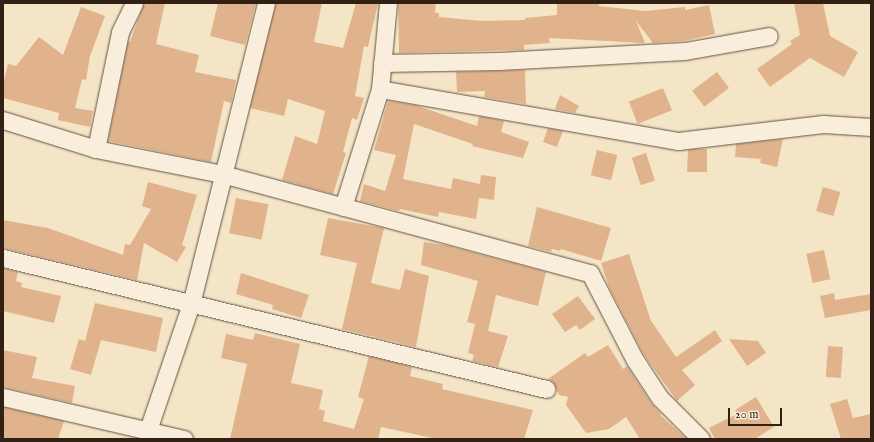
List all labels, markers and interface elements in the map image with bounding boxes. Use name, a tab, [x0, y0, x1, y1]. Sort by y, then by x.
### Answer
scale bar	[730, 400, 784, 426]
text: 20 m	[735, 407, 758, 422]

